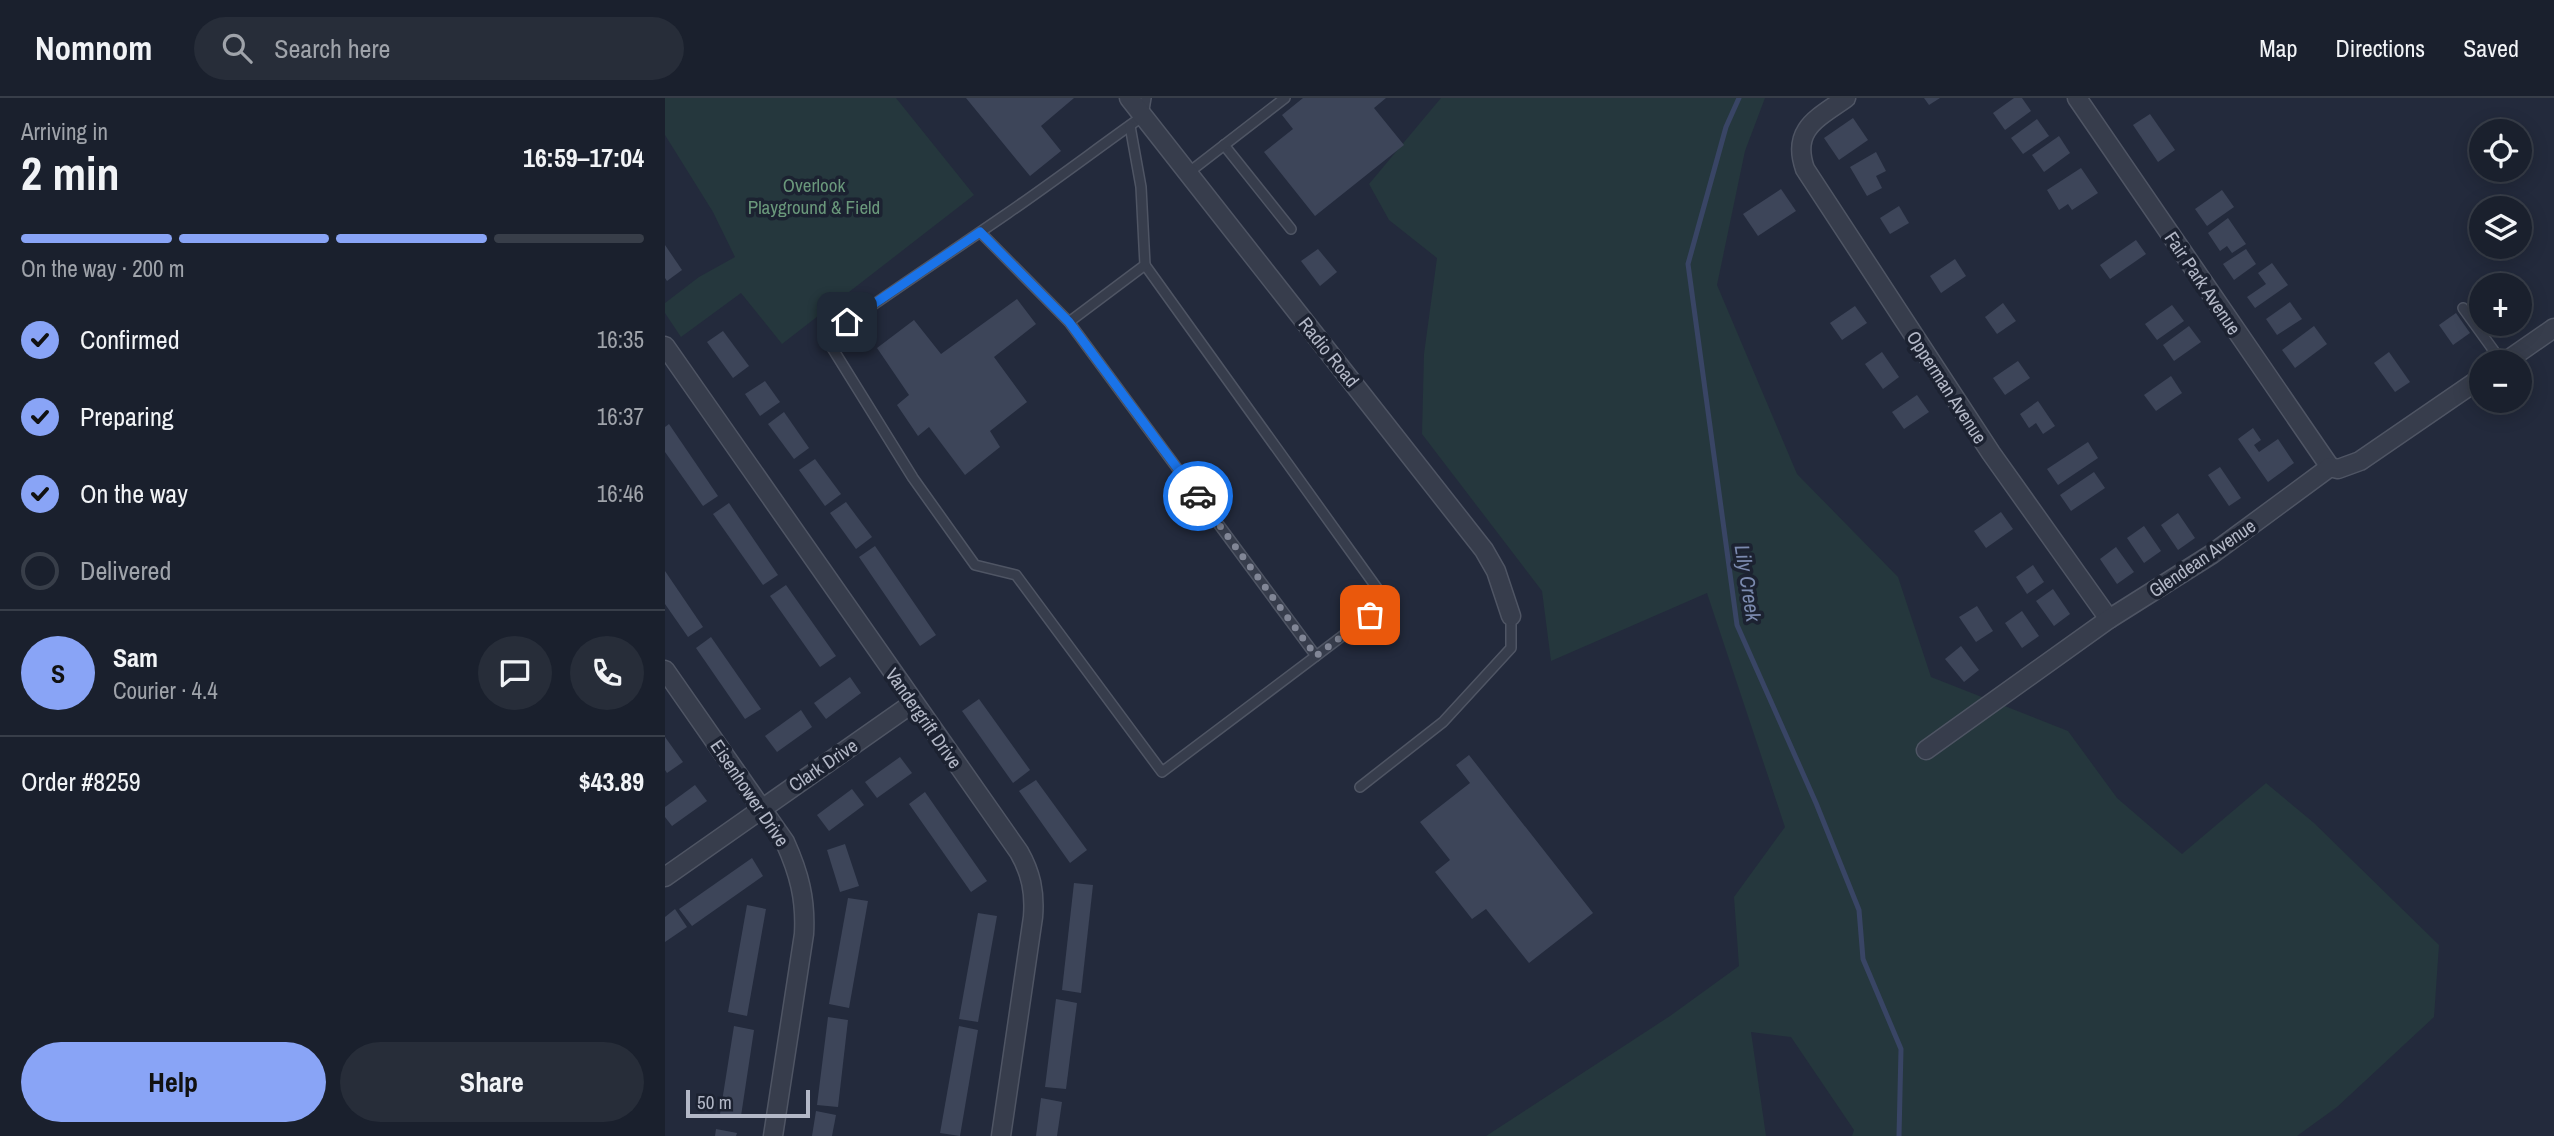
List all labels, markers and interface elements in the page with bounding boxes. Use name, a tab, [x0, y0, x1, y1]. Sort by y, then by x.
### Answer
search box	[194, 17, 684, 80]
text: Nomnom	[35, 26, 152, 70]
icon: search	[218, 29, 256, 67]
text: Search here	[274, 31, 390, 66]
text: Map	[2259, 32, 2297, 64]
text: Directions	[2335, 32, 2425, 64]
text: Saved	[2463, 32, 2519, 64]
text: Arriving in	[21, 116, 108, 147]
map controls	[2469, 119, 2532, 413]
button: locate	[2469, 119, 2532, 182]
text: 16:59–17:04	[523, 140, 644, 175]
text: 2 min	[21, 142, 120, 204]
park label: Overlook Playground & Field	[748, 172, 880, 220]
button: layers	[2469, 196, 2532, 259]
street label: Fair Park Avenue	[2159, 226, 2247, 340]
text: On the way · 200 m	[21, 253, 185, 284]
button: +	[2469, 273, 2532, 336]
pin	[817, 292, 877, 352]
icon: home	[828, 303, 866, 341]
street label: Radio Road	[1293, 312, 1365, 392]
icon: check	[21, 321, 59, 359]
text: Confirmed	[80, 322, 180, 357]
text: 16:35	[597, 324, 644, 355]
street label: Opperman Avenue	[1901, 326, 1993, 448]
button: −	[2469, 350, 2532, 413]
icon: check	[21, 398, 59, 436]
text: Preparing	[80, 399, 174, 434]
text: 16:37	[597, 401, 644, 432]
courier	[1163, 461, 1233, 531]
icon: check	[21, 475, 59, 513]
text: On the way	[80, 476, 188, 511]
icon: car	[1179, 477, 1217, 515]
text: 16:46	[597, 478, 644, 509]
street label: Glendean Avenue	[2143, 513, 2261, 603]
water label: Lily Creek	[1728, 542, 1769, 625]
text: Delivered	[80, 553, 171, 588]
pin	[1340, 585, 1400, 645]
icon: bag	[1351, 596, 1389, 634]
button: chat	[478, 636, 552, 710]
button: phone	[570, 636, 644, 710]
text: Sam	[113, 640, 158, 675]
text: S	[51, 656, 65, 691]
street label: Vandergrift Drive	[880, 662, 968, 774]
text: Courier · 4.4	[113, 675, 218, 706]
street label: Clark Drive	[783, 732, 863, 798]
street label: Eisenhower Drive	[705, 734, 795, 852]
text: Order #8259	[21, 764, 141, 799]
text: $43.89	[579, 764, 644, 799]
button: Help	[21, 1042, 326, 1122]
button: Share	[340, 1042, 644, 1122]
scale bar	[686, 1087, 810, 1119]
text: 50 m	[697, 1089, 732, 1115]

